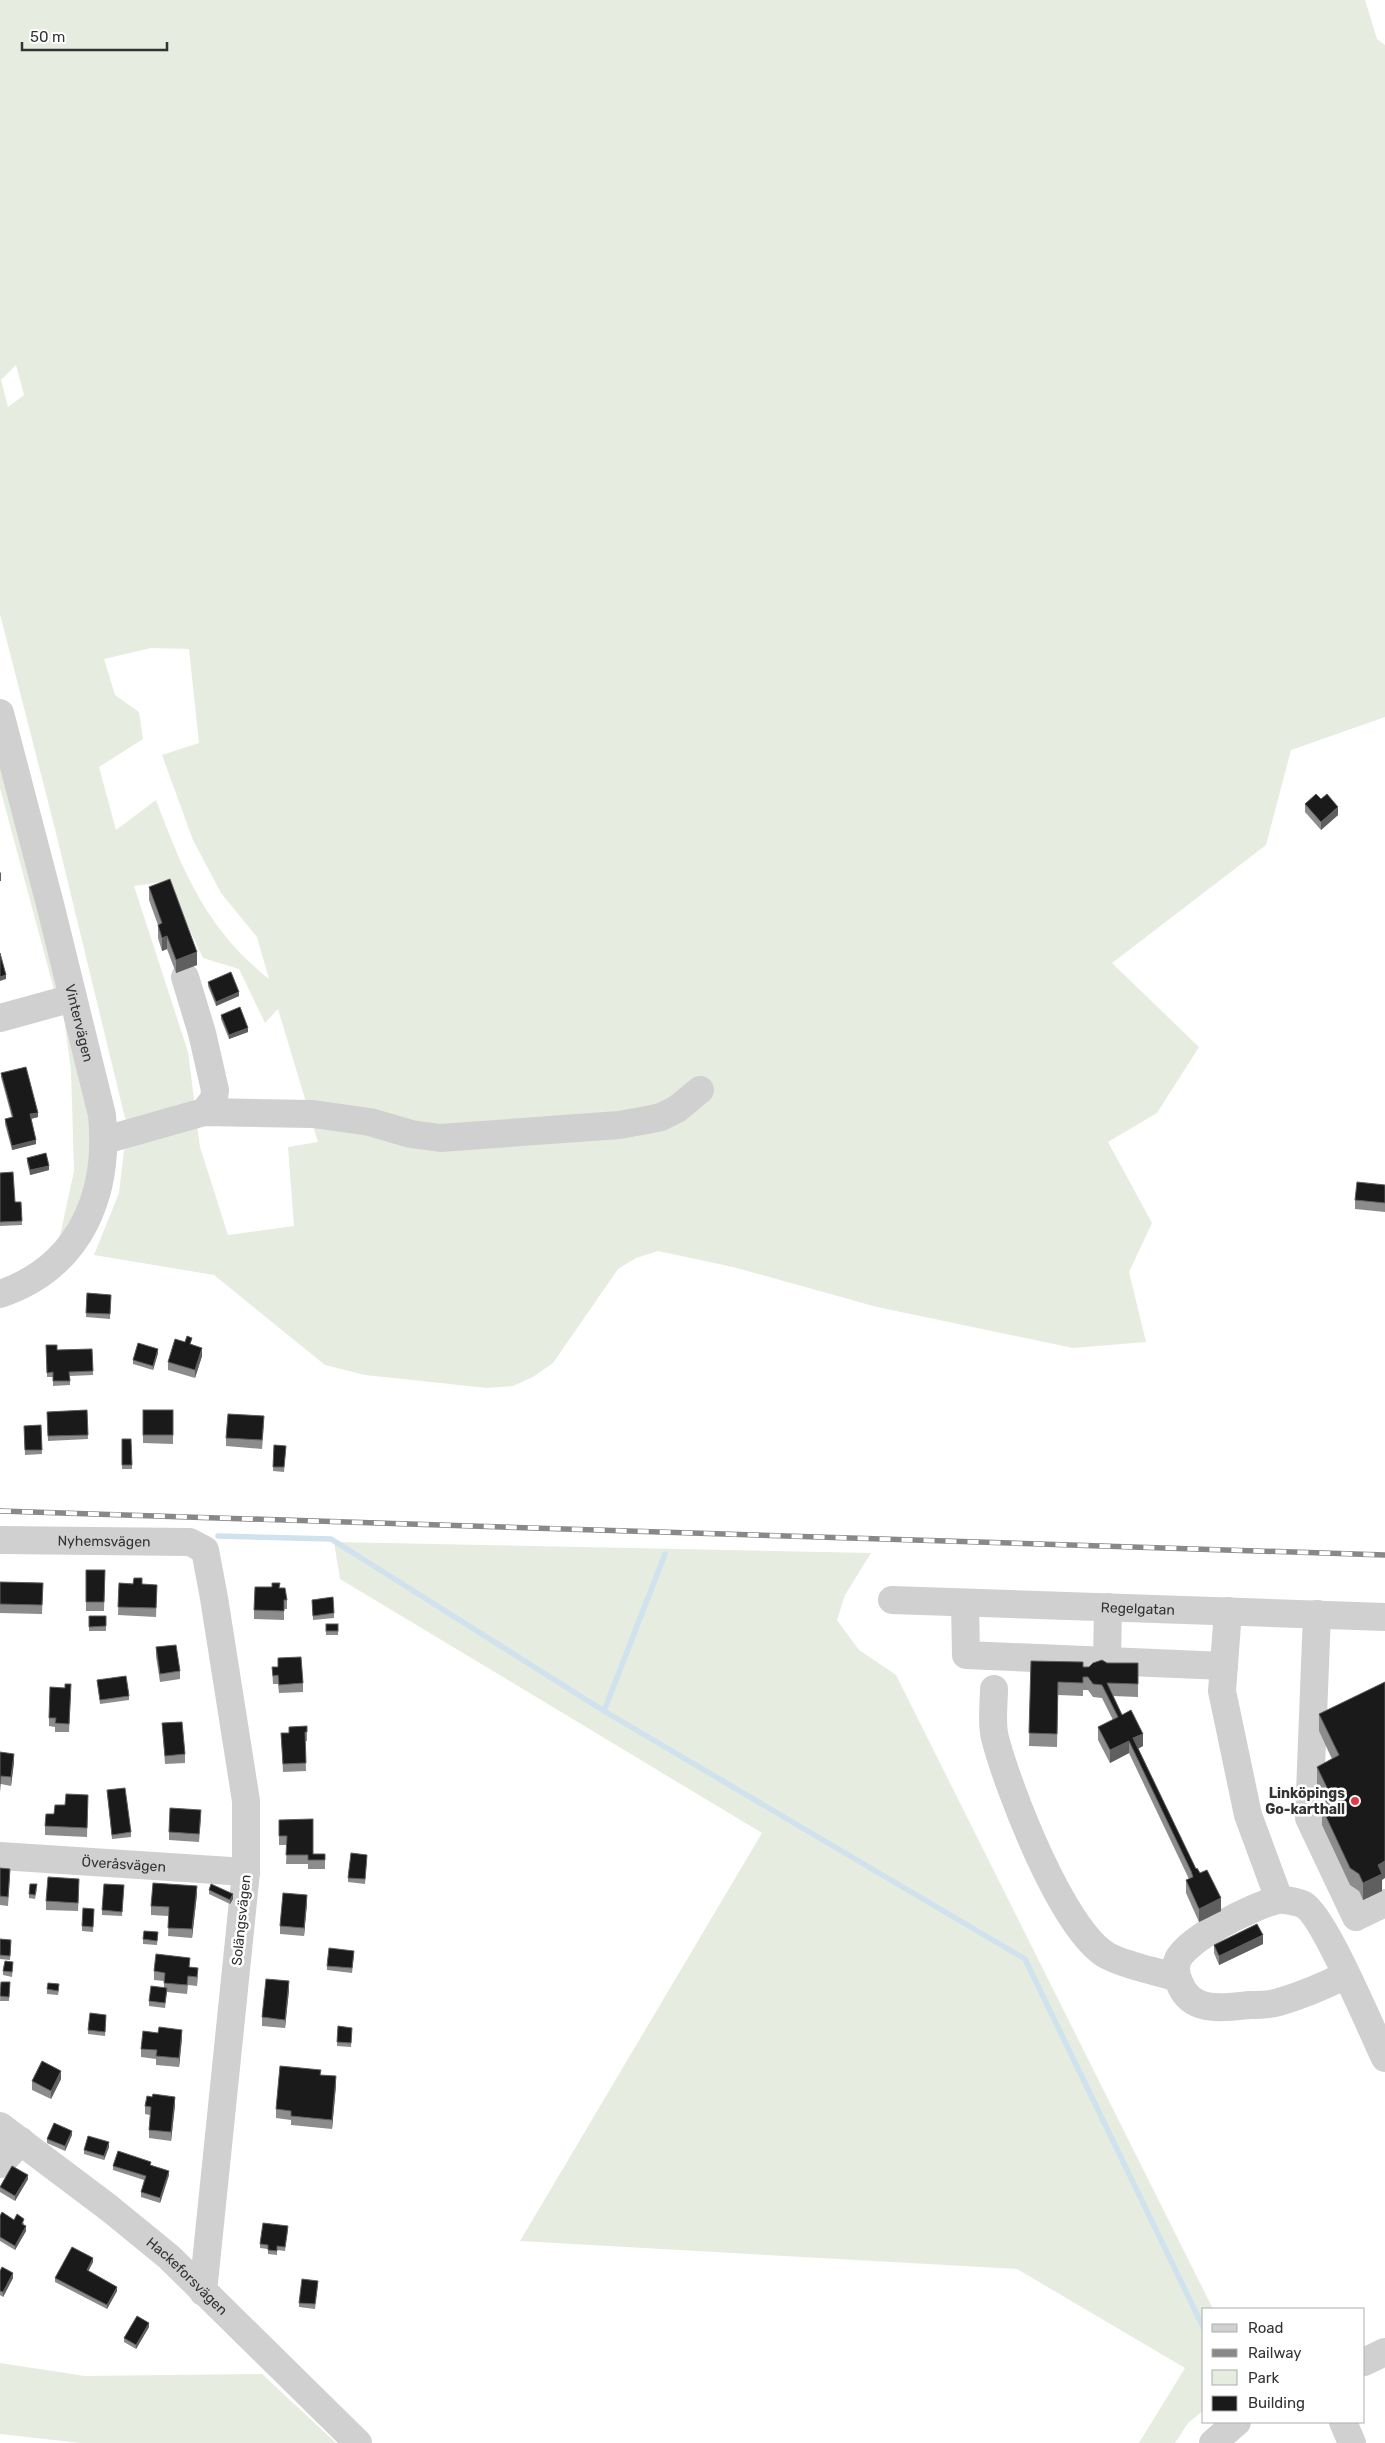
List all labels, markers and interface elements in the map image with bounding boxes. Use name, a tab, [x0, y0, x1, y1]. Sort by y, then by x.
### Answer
scale bar	[22, 20, 168, 52]
text: 50 m	[30, 28, 65, 46]
street label: Vintervägen	[61, 983, 97, 1064]
street label: Nyhemsvägen	[57, 1533, 151, 1551]
street label: Regelgatan	[1100, 1599, 1175, 1619]
place label: Linköpings Go-karthall	[1265, 1785, 1345, 1818]
marker: Linköpings Go-karthall	[1349, 1795, 1361, 1807]
street label: Överåsvägen	[81, 1853, 166, 1876]
street label: Solängsvägen	[228, 1874, 255, 1966]
street label: Hackeforsvägen	[143, 2234, 231, 2319]
legend	[1202, 2308, 1365, 2423]
text: Road	[1248, 2319, 1284, 2337]
text: Railway	[1248, 2344, 1302, 2362]
text: Park	[1248, 2369, 1279, 2387]
text: Building	[1248, 2394, 1305, 2412]

